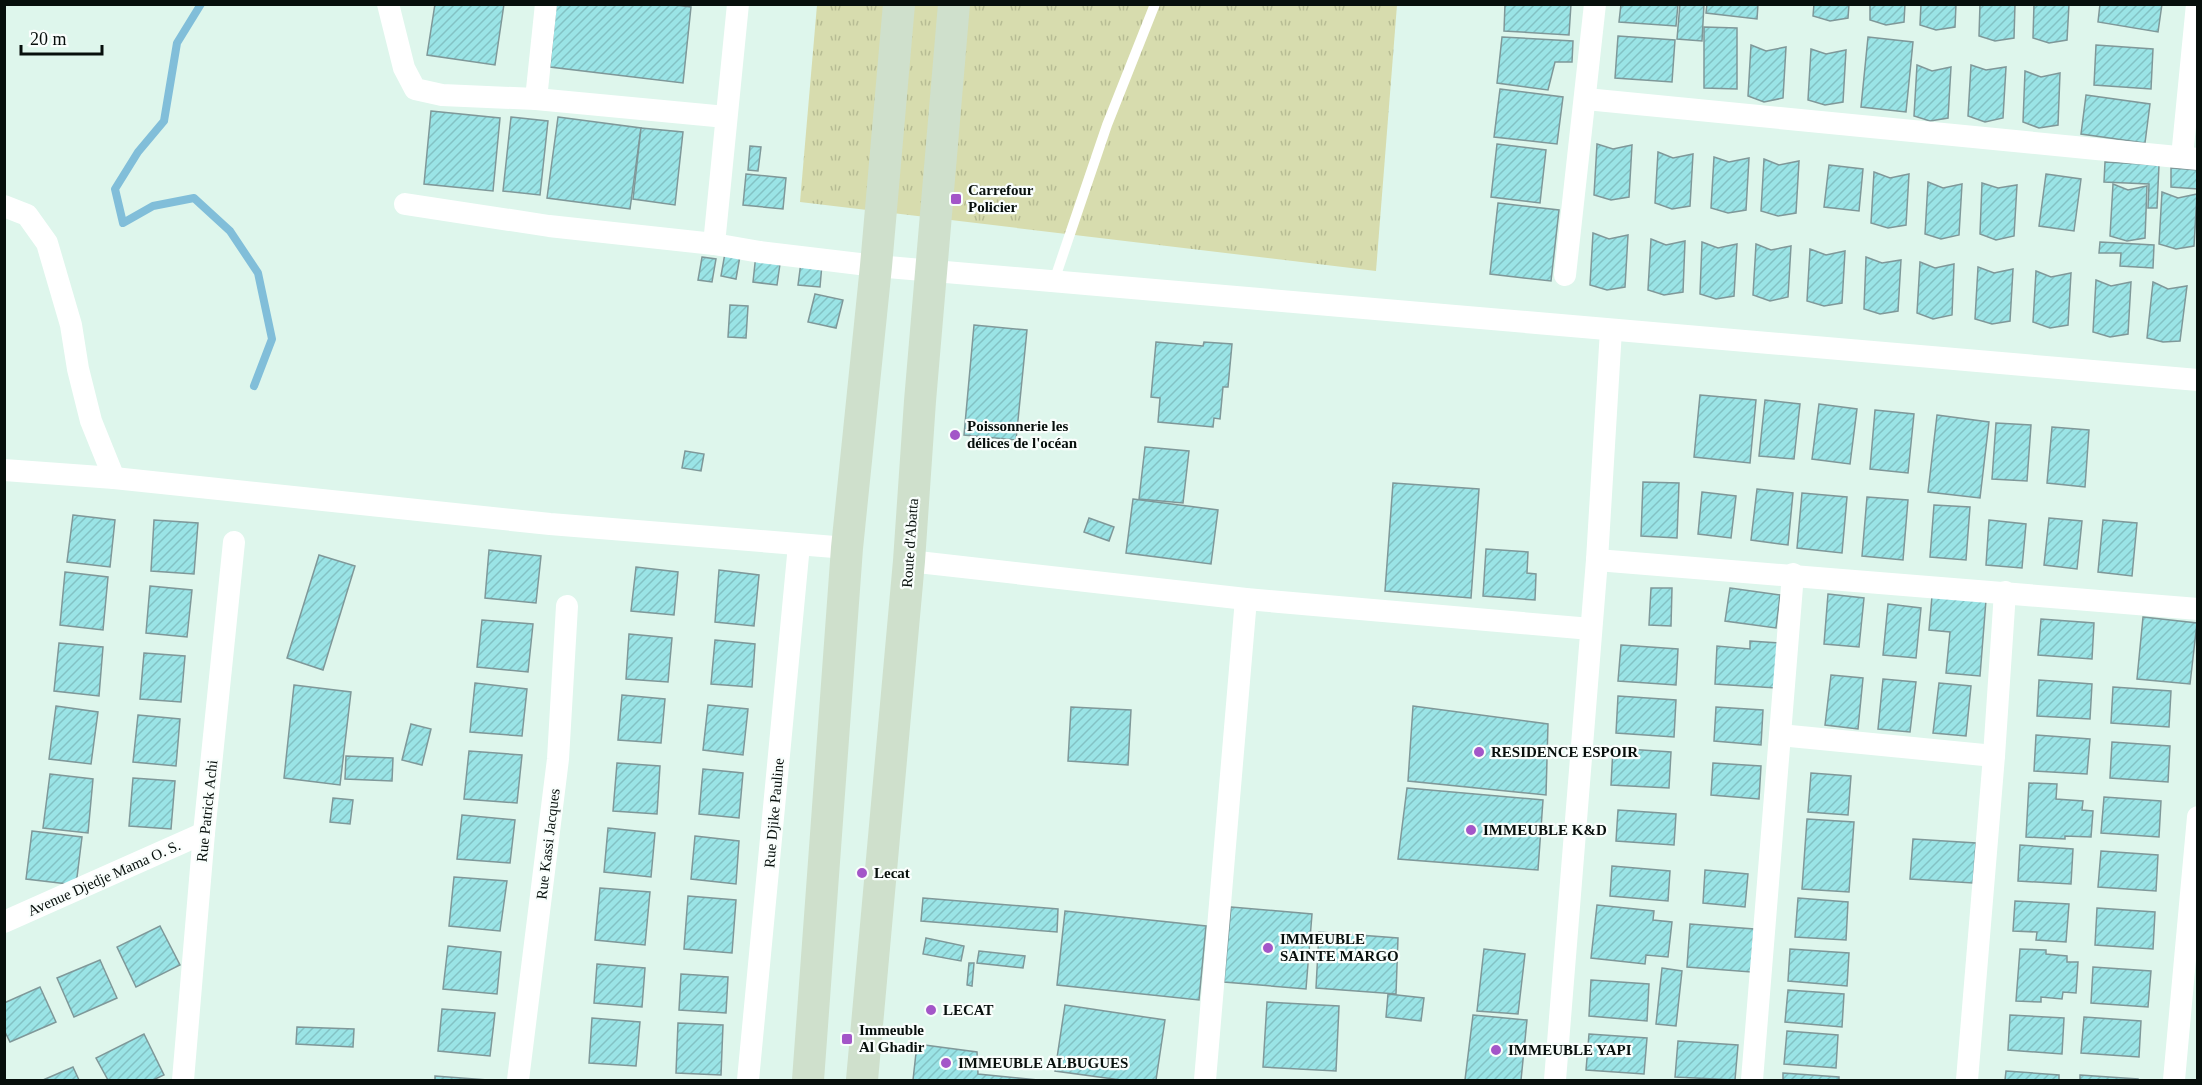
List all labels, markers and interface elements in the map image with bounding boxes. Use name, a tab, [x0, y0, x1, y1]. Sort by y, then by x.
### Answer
scale bar	[21, 18, 102, 56]
text: 20 m	[30, 29, 67, 49]
place label: Carrefour Policier	[968, 182, 1034, 215]
marker: Carrefour Policier	[949, 192, 963, 206]
place label: Poissonnerie les délices de l'océan	[967, 418, 1078, 451]
marker: Poissonnerie les délices de l'océan	[948, 428, 962, 442]
street label: Route d'Abatta	[899, 497, 921, 588]
place label: RESIDENCE ESPOIR	[1491, 744, 1638, 760]
marker: RESIDENCE ESPOIR	[1472, 745, 1486, 759]
street label: Rue Djike Pauline	[761, 757, 787, 868]
street label: Rue Patrick Achi	[194, 759, 220, 863]
street label: Rue Kassi Jacques	[533, 787, 563, 900]
place label: IMMEUBLE K&D	[1483, 822, 1607, 838]
marker: IMMEUBLE K&D	[1464, 823, 1478, 837]
street label: Avenue Djedje Mama O. S.	[25, 837, 183, 919]
place label: Lecat	[874, 865, 910, 881]
marker: Lecat	[855, 866, 869, 880]
place label: IMMEUBLE SAINTE MARGO	[1280, 931, 1399, 964]
marker: IMMEUBLE SAINTE MARGO	[1261, 941, 1275, 955]
place label: LECAT	[943, 1002, 994, 1018]
marker: LECAT	[924, 1003, 938, 1017]
place label: Immeuble Al Ghadir	[859, 1022, 925, 1055]
marker: Immeuble Al Ghadir	[840, 1032, 854, 1046]
place label: IMMEUBLE YAPI	[1508, 1042, 1632, 1058]
marker: IMMEUBLE YAPI	[1489, 1043, 1503, 1057]
place label: IMMEUBLE ALBUGUES	[958, 1055, 1128, 1071]
marker: IMMEUBLE ALBUGUES	[939, 1056, 953, 1070]

